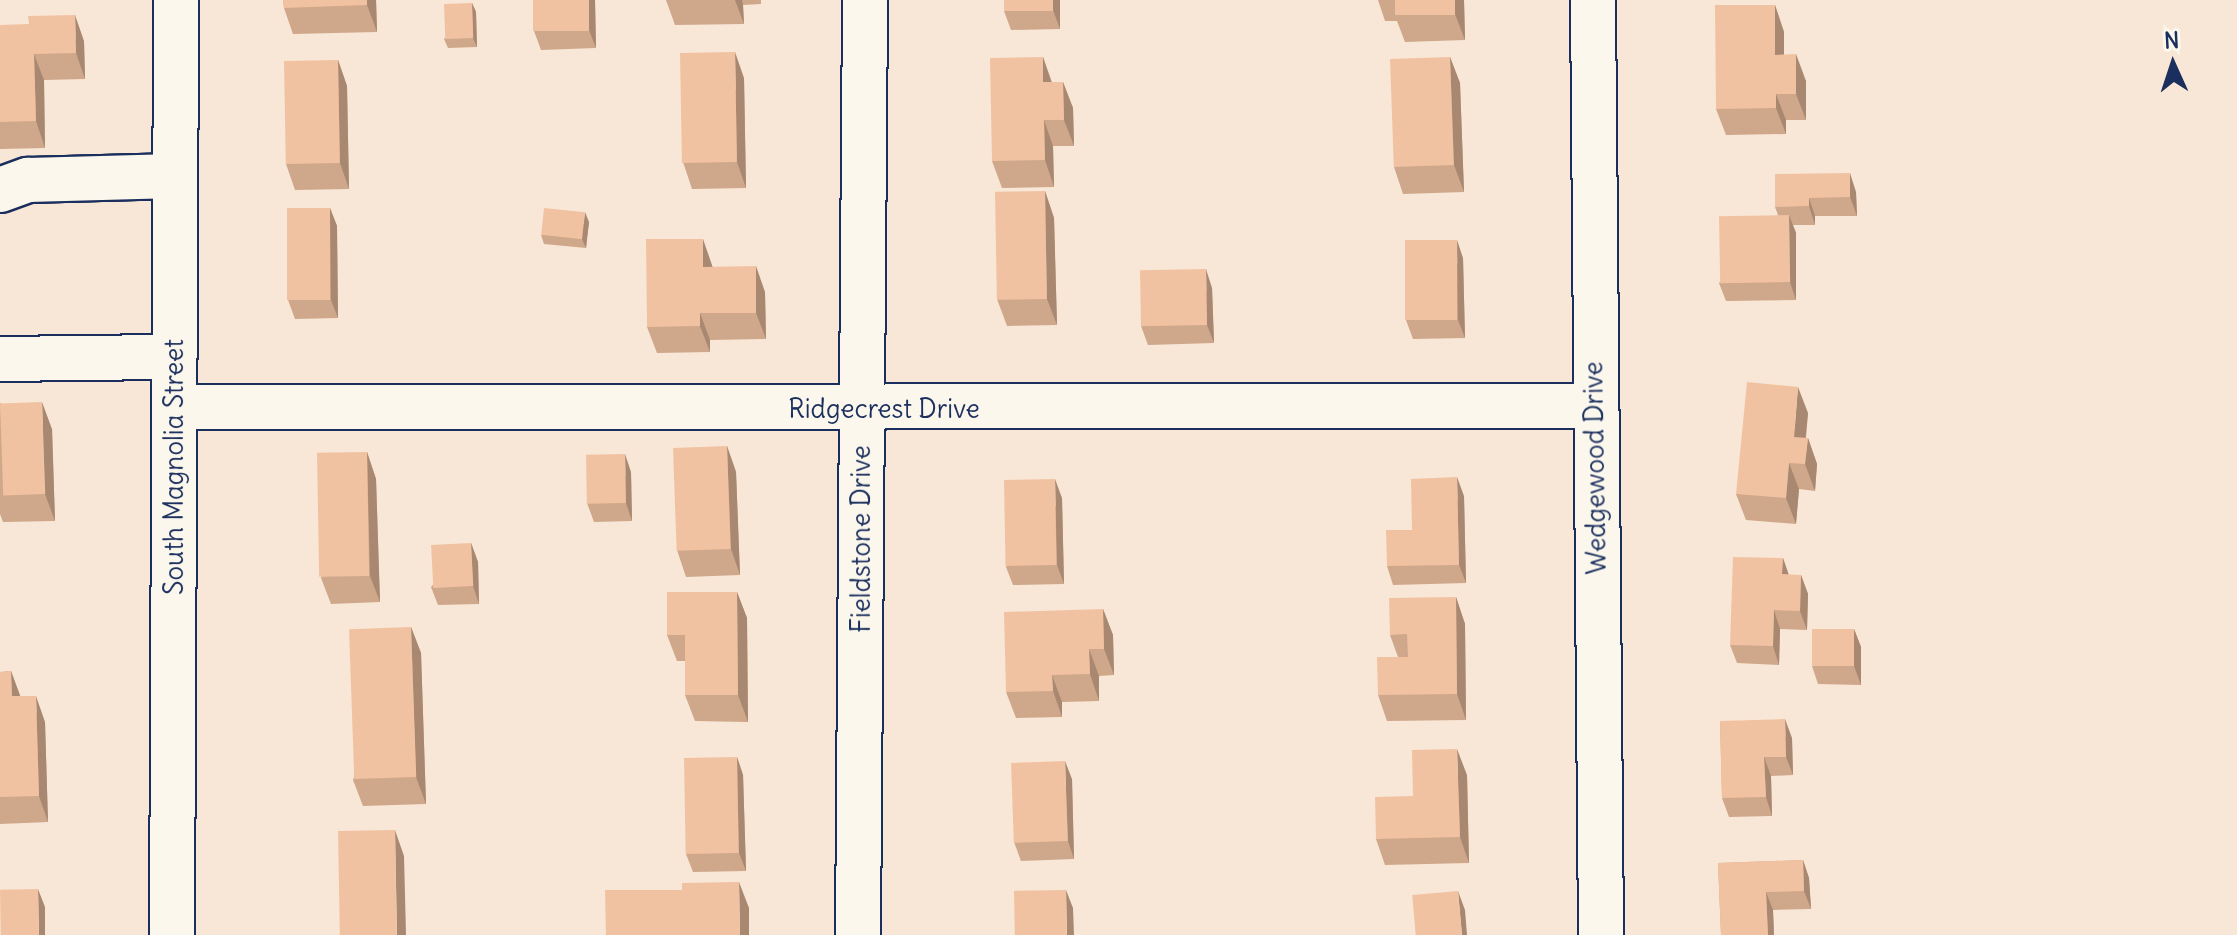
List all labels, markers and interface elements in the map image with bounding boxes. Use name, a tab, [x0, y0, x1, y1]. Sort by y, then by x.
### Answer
north arrow	[2133, 24, 2213, 104]
text: N	[2163, 26, 2180, 54]
street label: South Magnolia Street	[158, 339, 190, 595]
street label: Wedgewood Drive	[1578, 361, 1612, 575]
street label: Ridgecrest Drive	[788, 393, 980, 425]
street label: Fieldstone Drive	[845, 445, 877, 633]

